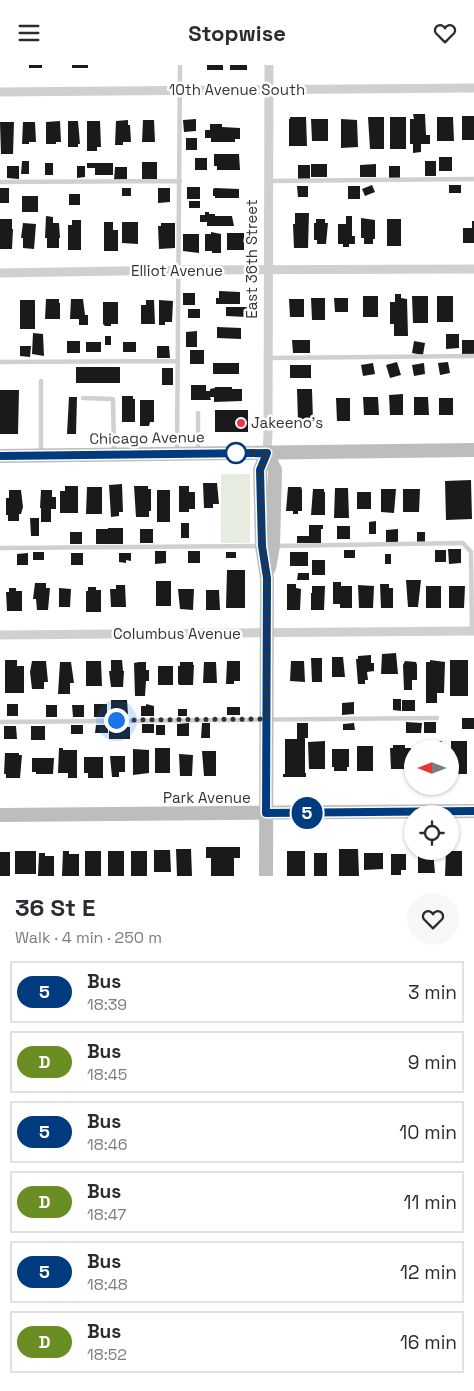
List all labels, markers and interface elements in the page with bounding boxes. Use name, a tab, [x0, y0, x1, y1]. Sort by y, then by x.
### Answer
icon: menu	[15, 19, 43, 47]
text: Stopwise	[188, 19, 286, 47]
icon: heart	[431, 19, 459, 47]
street label: 10th Avenue South	[169, 80, 305, 99]
street label: East 36th Street	[242, 199, 261, 319]
street label: Elliot Avenue	[131, 261, 223, 280]
place label: Jakeeno's	[251, 413, 323, 432]
marker: Jakeeno's	[235, 417, 247, 429]
street label: Chicago Avenue	[89, 427, 205, 448]
unlabelled marker	[225, 442, 247, 464]
street label: Columbus Avenue	[113, 624, 241, 643]
your location	[104, 708, 129, 733]
north arrow	[404, 740, 459, 795]
map controls	[404, 740, 459, 860]
street label: Park Avenue	[163, 788, 251, 807]
line badge: 5	[291, 797, 323, 829]
text: 5	[302, 801, 312, 824]
button: locate	[404, 805, 459, 860]
text: 36 St E	[15, 892, 95, 923]
button: heart	[407, 893, 459, 945]
text: Walk · 4 min · 250 m	[15, 927, 162, 948]
text: Bus	[87, 969, 121, 994]
text: 5	[39, 980, 50, 1003]
text: 3 min	[408, 980, 457, 1005]
text: 18:39	[87, 994, 127, 1015]
text: Bus	[87, 1039, 121, 1064]
text: D	[39, 1050, 51, 1073]
text: 9 min	[408, 1050, 457, 1075]
text: 18:45	[87, 1064, 127, 1085]
text: Bus	[87, 1109, 121, 1134]
text: 5	[39, 1120, 50, 1143]
text: 10 min	[399, 1120, 457, 1145]
text: 18:46	[87, 1134, 128, 1155]
text: Bus	[87, 1179, 121, 1204]
text: D	[39, 1190, 51, 1213]
text: 11 min	[404, 1190, 457, 1215]
text: 18:47	[87, 1204, 126, 1225]
text: Bus	[87, 1249, 121, 1274]
text: 5	[39, 1260, 50, 1283]
text: 12 min	[400, 1260, 457, 1285]
text: 18:48	[87, 1274, 128, 1295]
text: Bus	[87, 1319, 121, 1344]
text: D	[39, 1330, 51, 1353]
text: 16 min	[400, 1330, 457, 1355]
text: 18:52	[87, 1344, 127, 1365]

